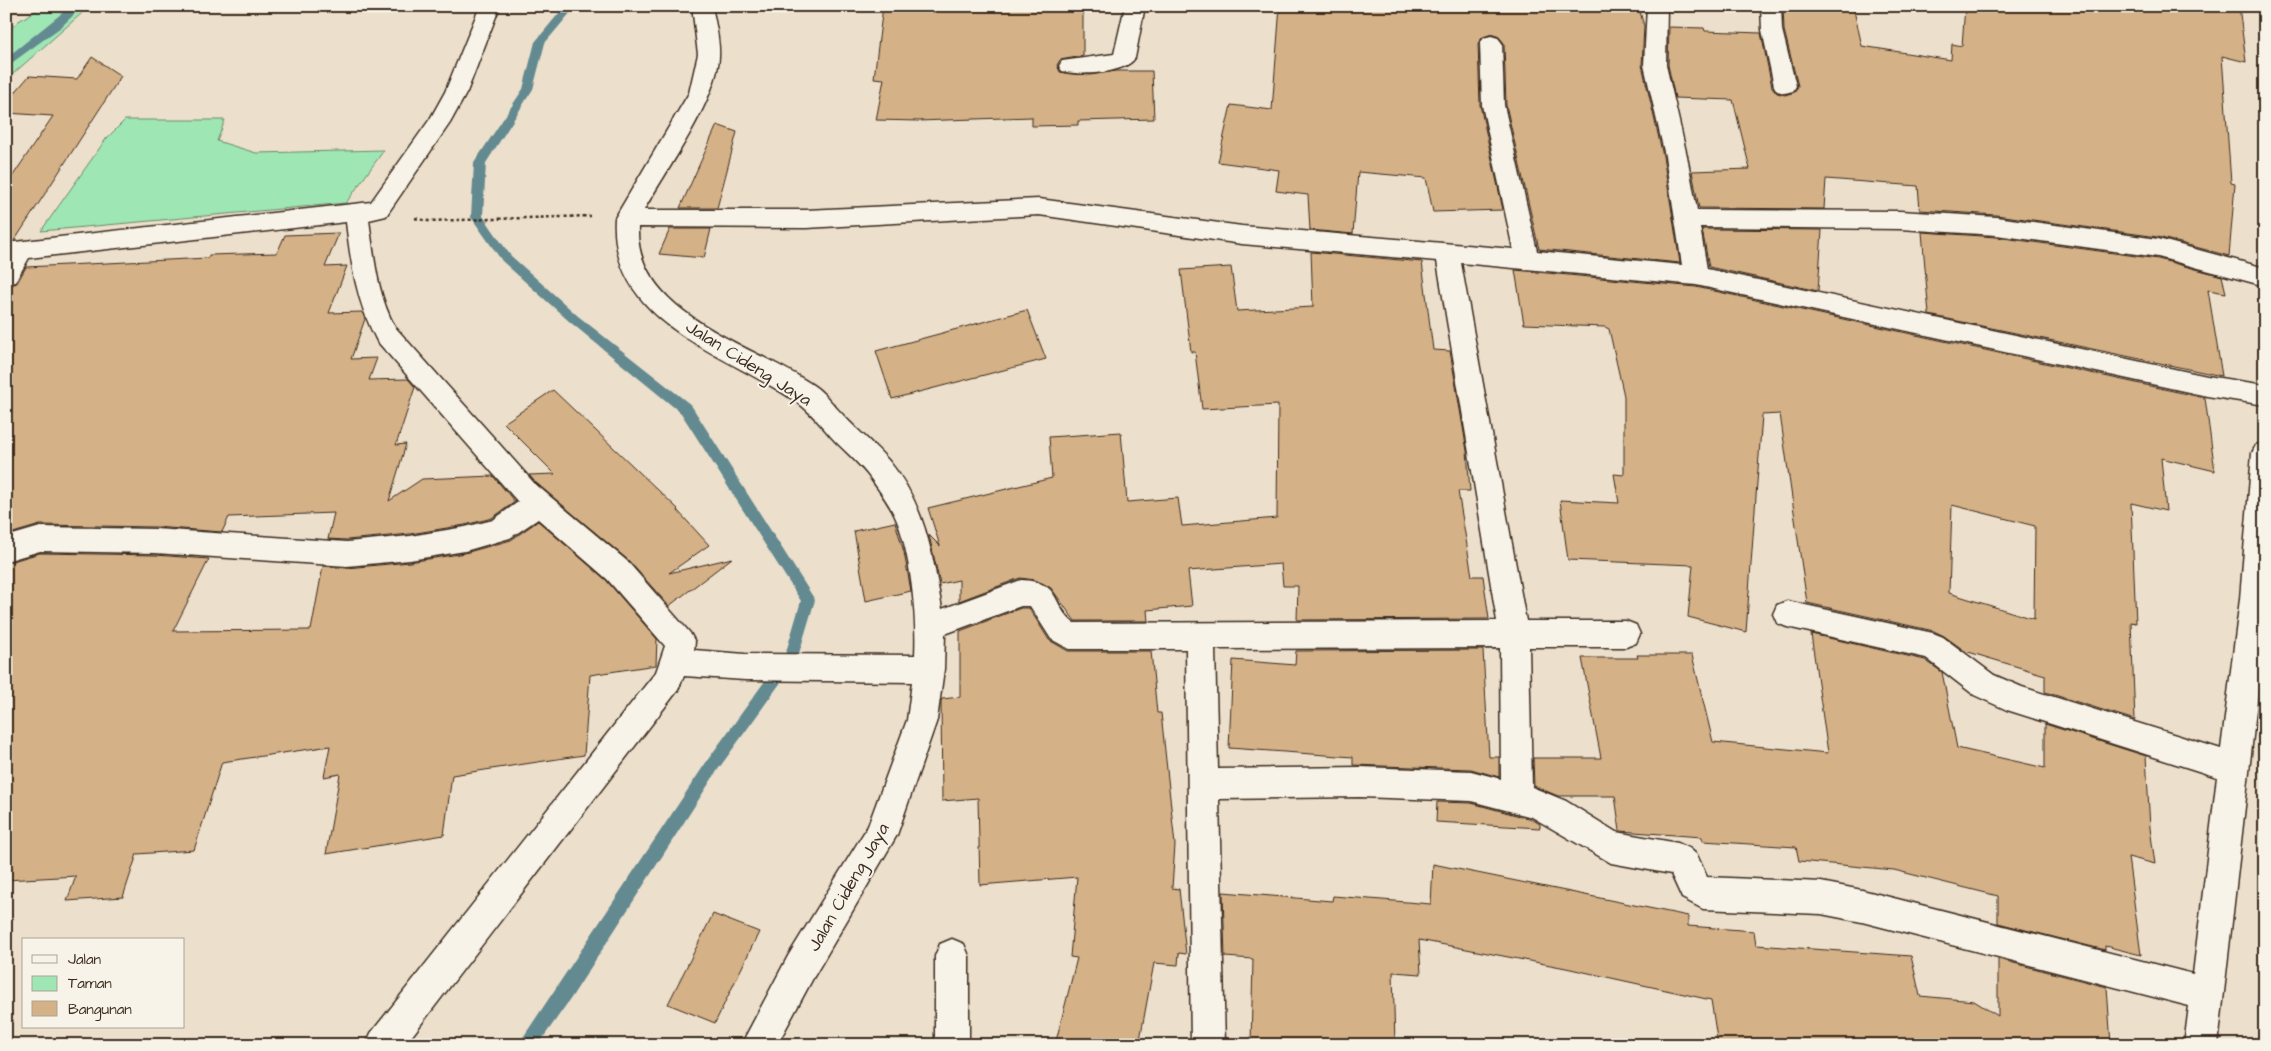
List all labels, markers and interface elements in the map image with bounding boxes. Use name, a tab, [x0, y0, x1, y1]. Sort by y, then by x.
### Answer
street label: Jalan Cideng Jaya	[680, 315, 817, 413]
street label: Jalan Cideng Jaya	[801, 818, 896, 957]
legend	[22, 938, 185, 1028]
text: Jalan	[68, 949, 102, 970]
text: Taman	[68, 973, 112, 994]
text: Bangunan	[68, 999, 132, 1021]

